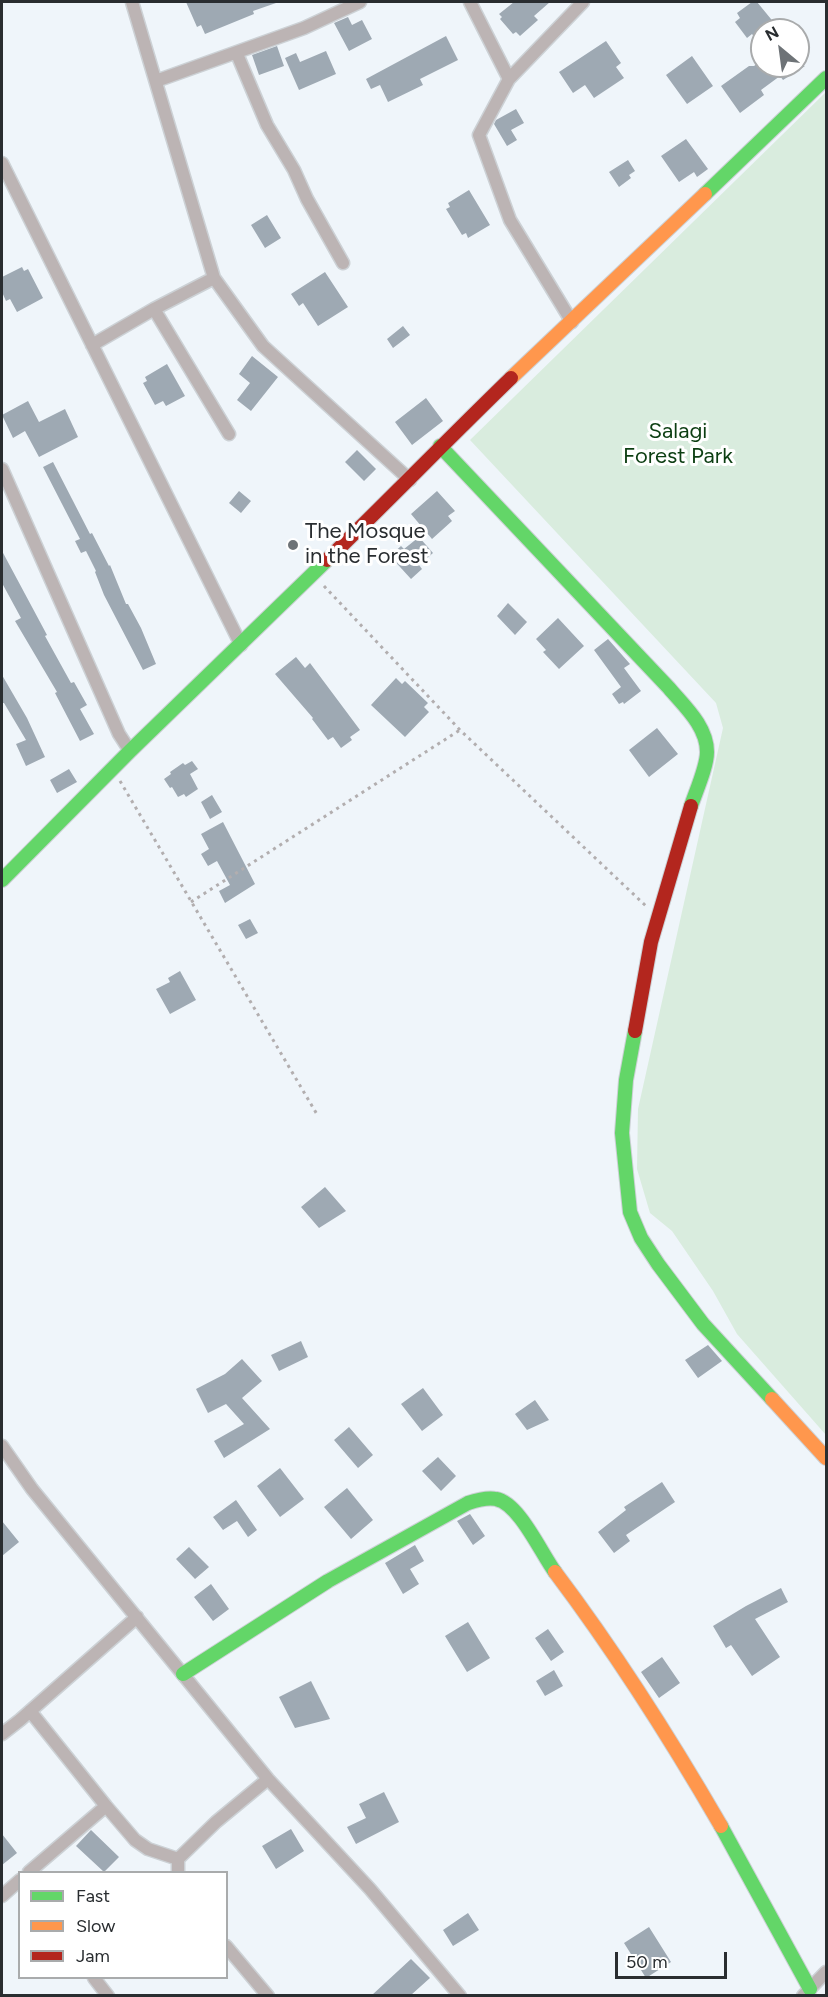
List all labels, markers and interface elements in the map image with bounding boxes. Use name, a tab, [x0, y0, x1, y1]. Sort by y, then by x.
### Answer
north arrow	[750, 18, 810, 78]
text: N	[762, 22, 782, 45]
park label: Salagi Forest Park	[623, 419, 733, 470]
place label: The Mosque in the Forest	[305, 519, 428, 570]
marker: The Mosque in the Forest	[286, 538, 300, 552]
legend	[18, 1871, 228, 1979]
text: Fast	[76, 1885, 110, 1907]
text: Slow	[76, 1915, 115, 1937]
scale bar	[618, 1940, 730, 1978]
text: Jam	[76, 1945, 110, 1967]
text: 50 m	[626, 1951, 668, 1973]

